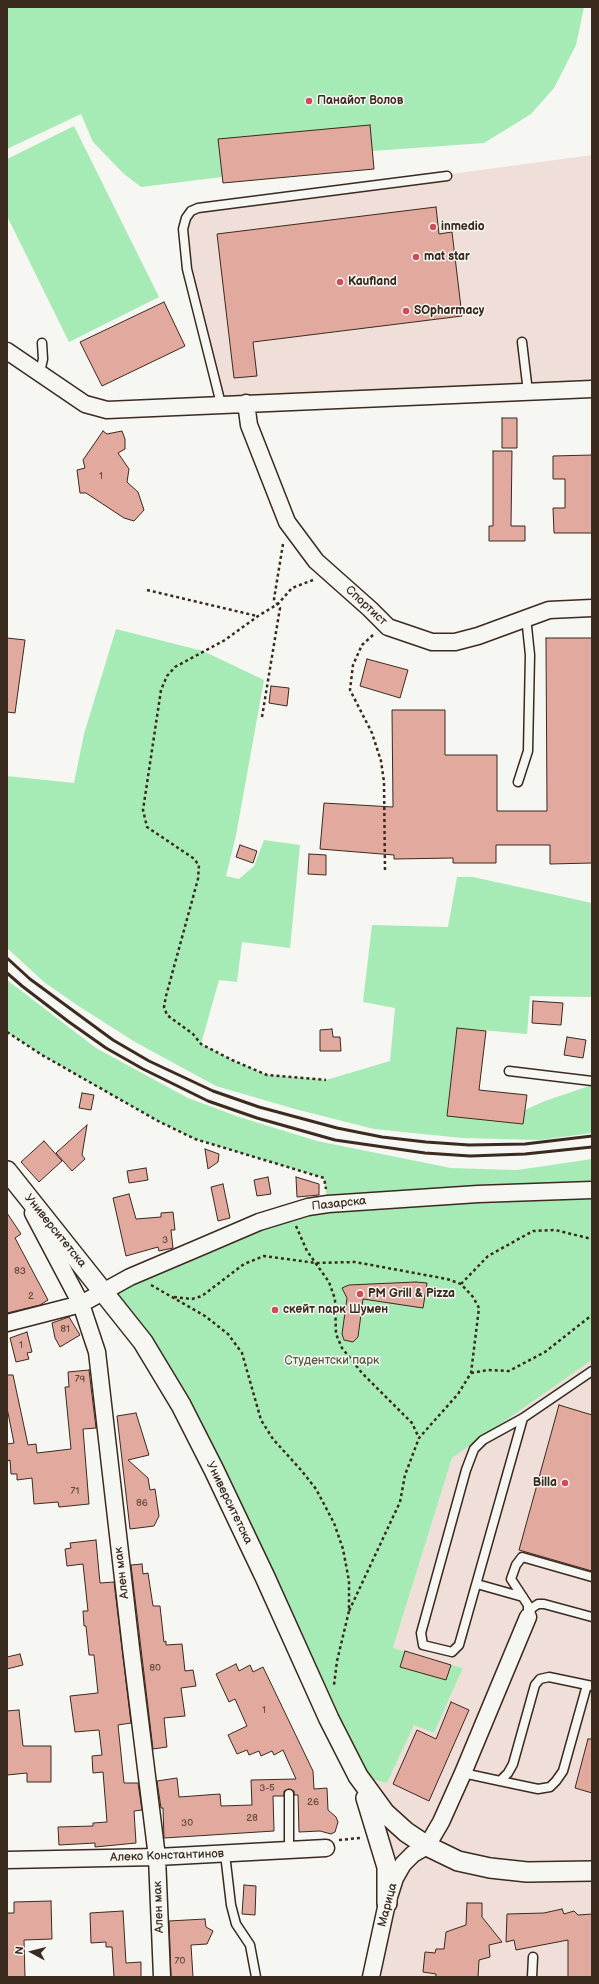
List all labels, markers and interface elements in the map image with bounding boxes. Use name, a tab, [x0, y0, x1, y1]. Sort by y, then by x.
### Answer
place label: Панайот Волов	[317, 94, 403, 108]
marker: Панайот Волов	[304, 96, 314, 106]
place label: inmedio	[441, 220, 485, 234]
marker: inmedio	[428, 222, 438, 232]
place label: mat star	[424, 250, 470, 264]
marker: mat star	[411, 252, 421, 262]
place label: Kaufland	[348, 275, 397, 289]
marker: Kaufland	[335, 277, 345, 287]
place label: SOpharmacy	[414, 304, 484, 318]
marker: SOpharmacy	[401, 306, 411, 316]
house number: 1	[99, 470, 103, 482]
street label: Спортист	[342, 583, 390, 629]
street label: Университетска	[21, 1191, 89, 1271]
street label: Пазарска	[311, 1194, 367, 1214]
house number: 3	[162, 1234, 168, 1246]
house number: 83	[14, 1265, 26, 1277]
place label: PM Grill & Pizza	[368, 1287, 455, 1301]
marker: PM Grill & Pizza	[355, 1289, 365, 1299]
house number: 2	[28, 1290, 34, 1302]
place label: скейт парк Шумен	[283, 1303, 388, 1317]
marker: скейт парк Шумен	[270, 1305, 280, 1315]
house number: 81	[60, 1323, 70, 1335]
house number: 1	[19, 1339, 23, 1351]
park label: Студентски парк	[285, 1354, 379, 1368]
house number: 79	[75, 1373, 85, 1385]
street label: Университетска	[203, 1459, 255, 1547]
place label: Billa	[533, 1476, 557, 1490]
marker: Billa	[560, 1478, 570, 1488]
house number: 71	[71, 1485, 79, 1497]
house number: 86	[136, 1497, 148, 1509]
street label: Ален мак	[112, 1546, 132, 1600]
house number: 80	[149, 1662, 161, 1674]
house number: 1	[262, 1704, 266, 1716]
house number: 3-5	[259, 1782, 275, 1794]
house number: 26	[307, 1796, 319, 1808]
house number: 28	[246, 1812, 258, 1824]
house number: 30	[181, 1817, 193, 1829]
street label: Алеко Константинов	[110, 1847, 224, 1865]
street label: Ален мак	[151, 1881, 167, 1933]
street label: Марица	[375, 1882, 401, 1928]
north arrow	[12, 1932, 52, 1972]
text: N	[13, 1946, 27, 1955]
house number: 70	[175, 1955, 185, 1967]

